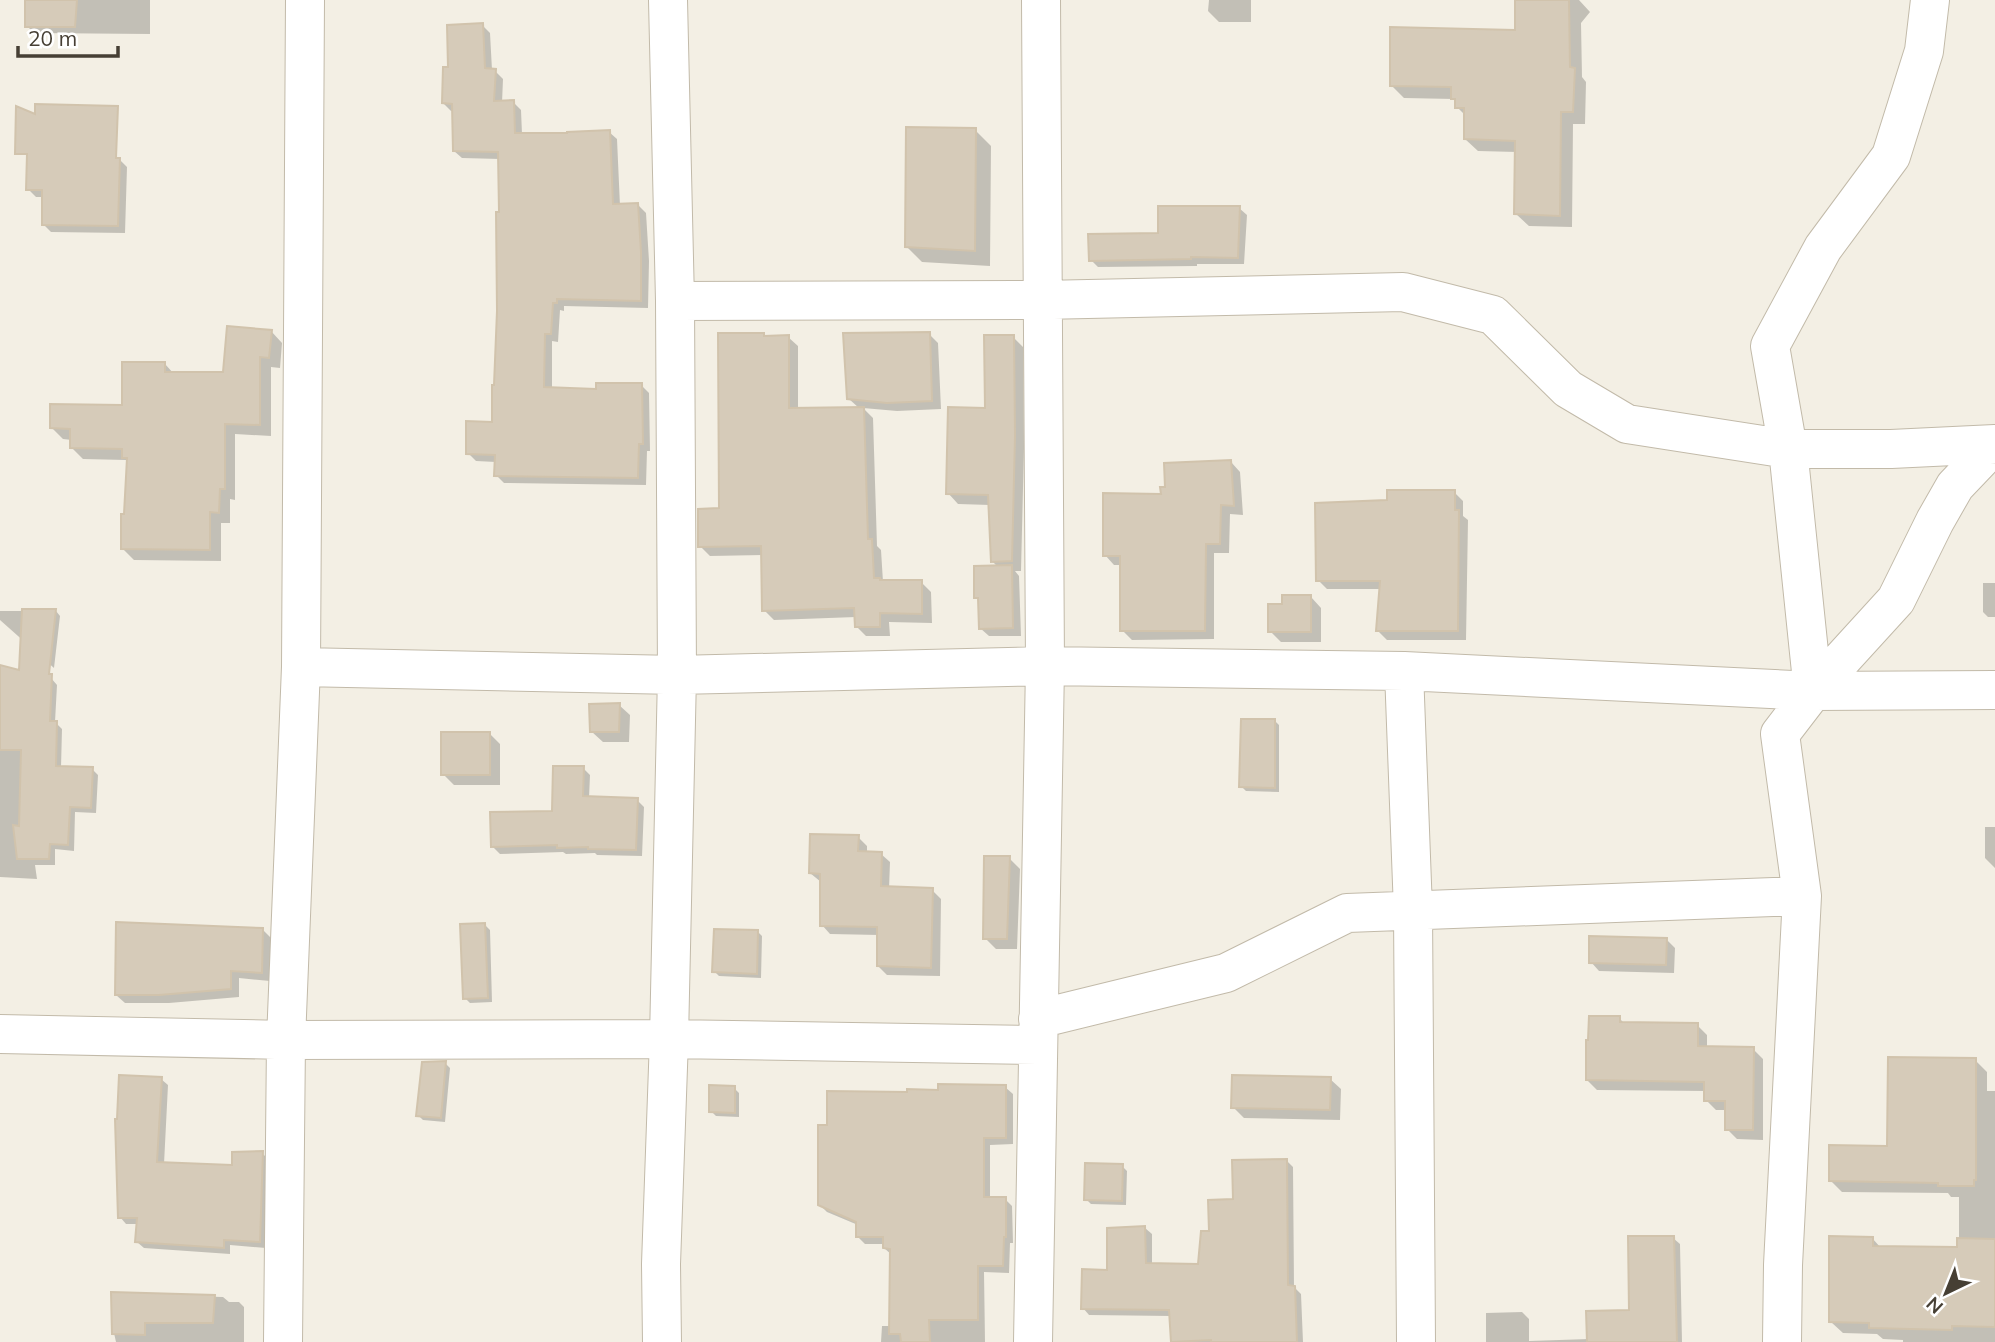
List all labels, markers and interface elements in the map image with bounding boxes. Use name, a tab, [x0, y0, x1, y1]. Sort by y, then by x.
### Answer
scale bar	[18, 14, 117, 58]
text: 20 m	[28, 25, 77, 51]
north arrow	[1911, 1258, 1981, 1328]
text: N	[1921, 1292, 1948, 1319]

